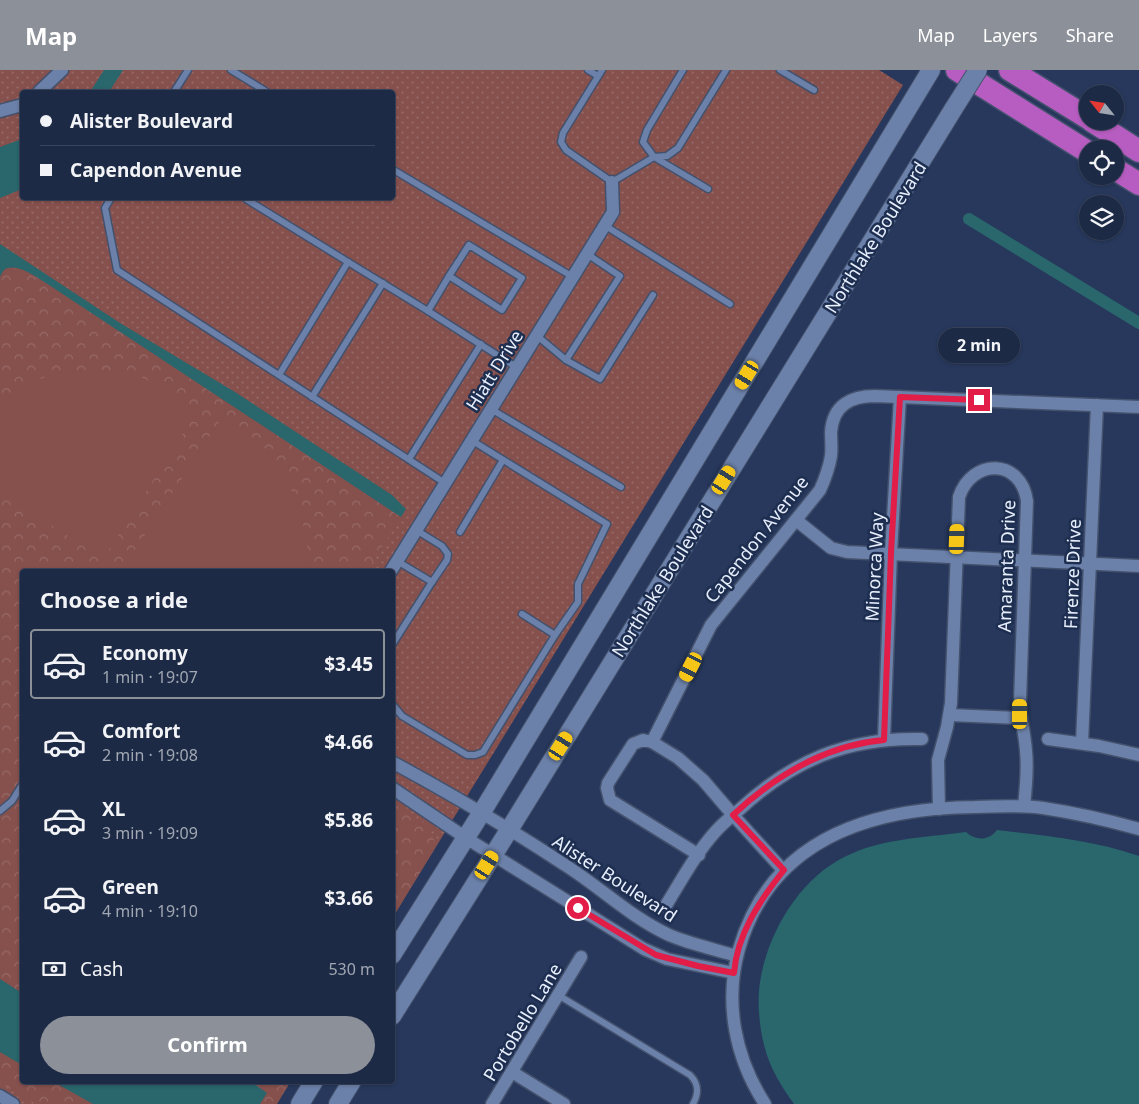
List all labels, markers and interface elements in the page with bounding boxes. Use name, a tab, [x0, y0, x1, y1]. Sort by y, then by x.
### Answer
text: Map	[25, 19, 77, 52]
text: Map	[917, 23, 955, 47]
text: Layers	[983, 23, 1038, 47]
text: Share	[1066, 23, 1114, 47]
north arrow	[1079, 85, 1124, 130]
map controls	[1079, 85, 1124, 240]
text: Alister Boulevard	[70, 108, 233, 134]
button: locate	[1079, 140, 1124, 185]
text: Capendon Avenue	[70, 157, 242, 183]
street label: Northlake Boulevard	[819, 157, 931, 317]
button: layers	[1079, 195, 1124, 240]
street label: Hiatt Drive	[460, 325, 528, 415]
callout: 2 min	[938, 328, 1020, 362]
text: 2 min	[957, 334, 1001, 356]
car	[732, 358, 761, 392]
route end	[968, 389, 990, 411]
car	[709, 463, 738, 497]
street label: Capendon Avenue	[699, 471, 813, 607]
street label: Amaranta Drive	[992, 499, 1020, 633]
street label: Northlake Boulevard	[606, 501, 718, 661]
street label: Minorca Way	[859, 511, 889, 622]
street label: Firenze Drive	[1058, 519, 1086, 629]
car	[948, 524, 965, 554]
text: Choose a ride	[40, 584, 188, 614]
text: Economy	[102, 640, 188, 666]
icon: car	[42, 642, 87, 687]
car	[677, 650, 704, 684]
text: $3.45	[324, 651, 373, 677]
text: 1 min · 19:07	[102, 666, 198, 688]
car	[1012, 699, 1027, 729]
text: Comfort	[102, 718, 181, 744]
icon: car	[42, 720, 87, 765]
text: $4.66	[324, 729, 373, 755]
car	[546, 729, 575, 763]
text: 2 min · 19:08	[102, 744, 198, 766]
text: XL	[102, 796, 125, 822]
icon: car	[42, 798, 87, 843]
text: $5.86	[324, 807, 373, 833]
text: 3 min · 19:09	[102, 822, 198, 844]
street label: Alister Boulevard	[548, 829, 682, 927]
car	[472, 848, 501, 882]
text: Green	[102, 874, 159, 900]
icon: car	[42, 876, 87, 921]
text: $3.66	[324, 885, 373, 911]
route start	[567, 897, 589, 919]
text: 4 min · 19:10	[102, 900, 198, 922]
icon: cash	[40, 955, 68, 983]
text: Cash	[80, 956, 124, 982]
text: 530 m	[328, 958, 375, 980]
street label: Portobello Lane	[477, 959, 567, 1085]
button: Confirm	[40, 1016, 375, 1074]

